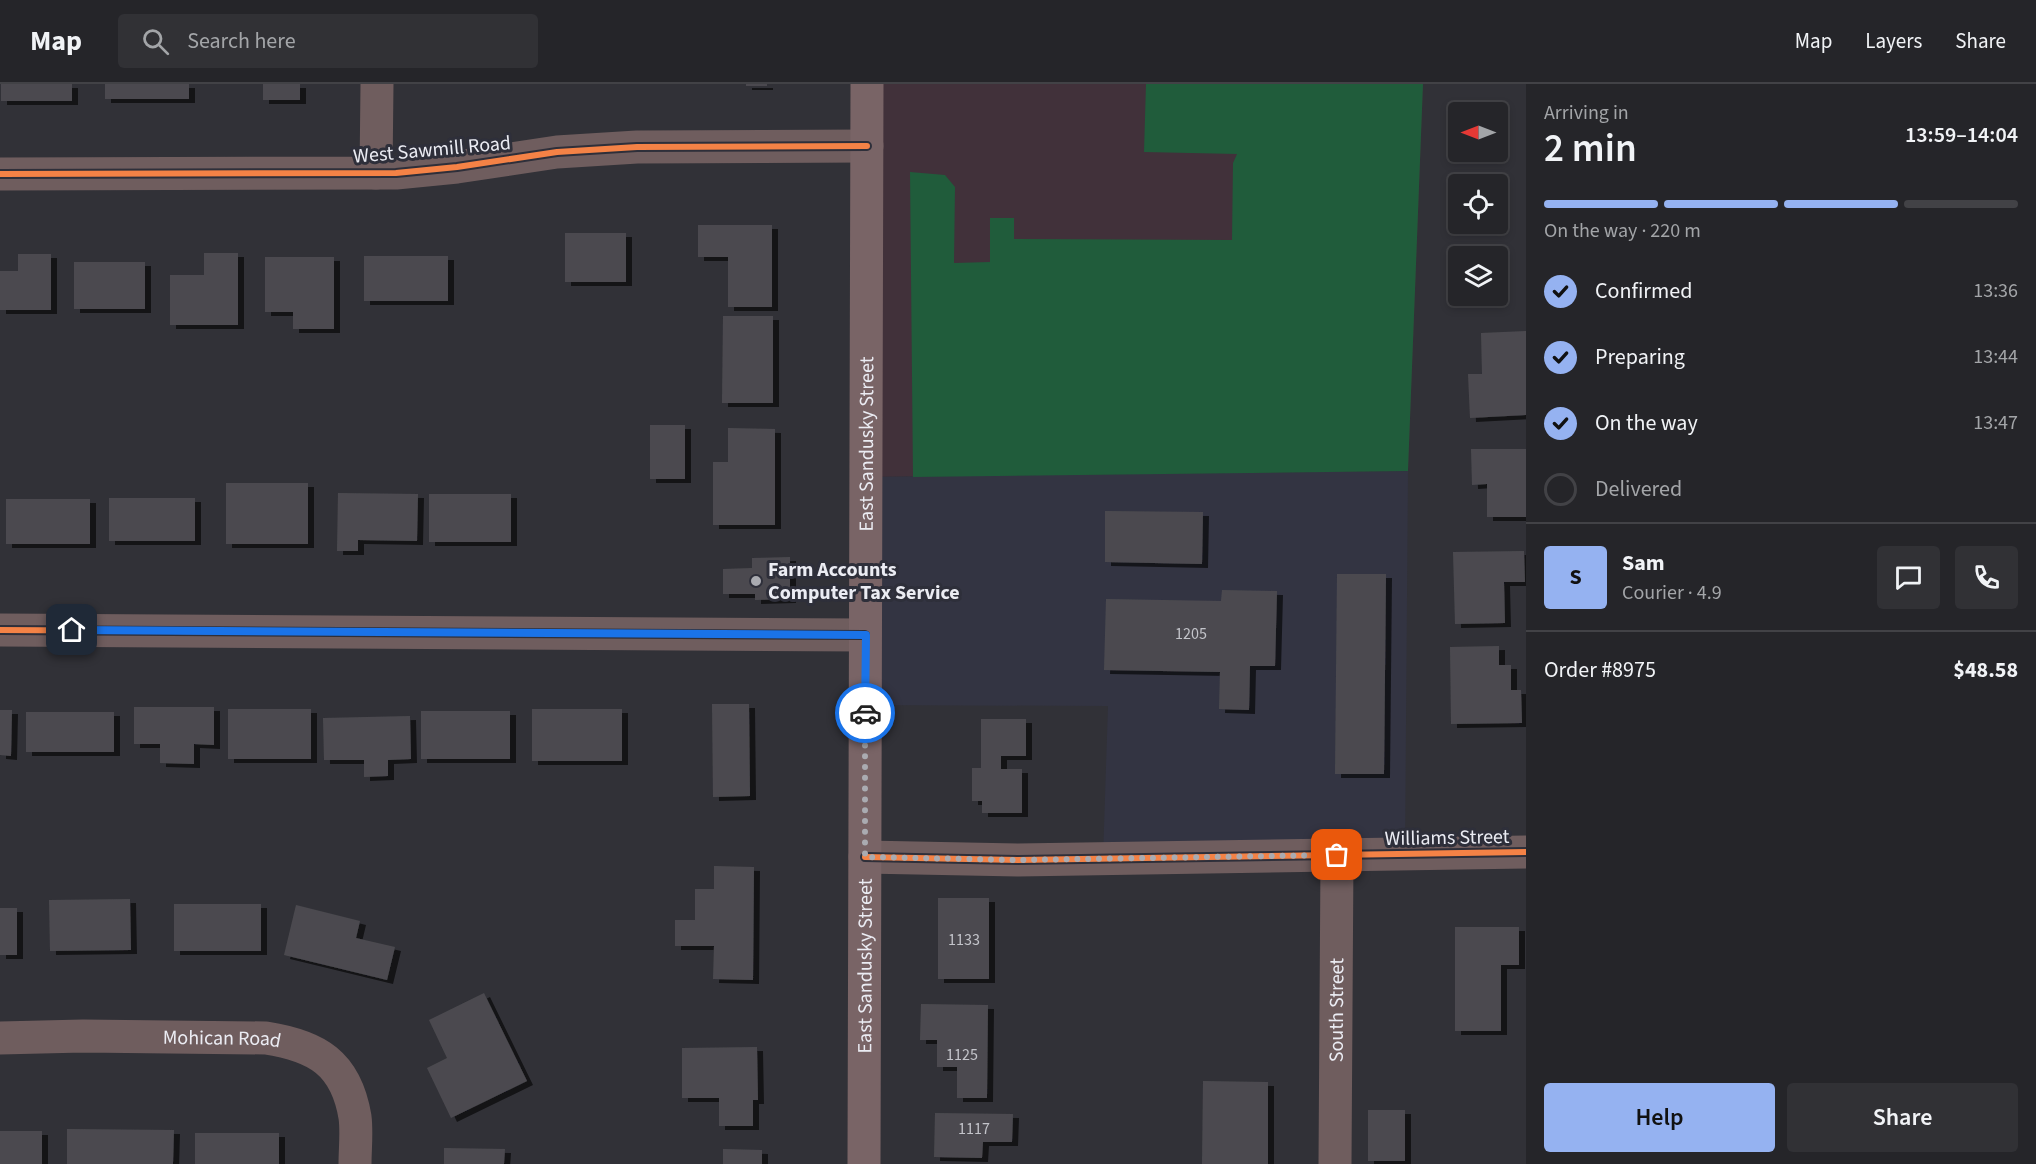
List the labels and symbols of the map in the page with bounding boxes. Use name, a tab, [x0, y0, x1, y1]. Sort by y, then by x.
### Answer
north arrow	[1448, 102, 1508, 162]
street label: West Sawmill Road	[352, 129, 512, 171]
street label: East Sandusky Street	[853, 356, 881, 532]
place label: Farm Accounts Computer Tax Service	[768, 556, 960, 607]
marker: Farm Accounts Computer Tax Service	[749, 574, 763, 588]
pin	[46, 604, 97, 655]
house number: 1205	[1175, 623, 1207, 645]
courier	[835, 683, 895, 743]
street label: Williams Street	[1384, 823, 1510, 853]
pin	[1311, 829, 1362, 880]
street label: East Sandusky Street	[851, 878, 880, 1054]
house number: 1133	[948, 929, 980, 951]
street label: South Street	[1323, 958, 1351, 1062]
street label: Mohican Road	[163, 1024, 283, 1055]
house number: 1125	[946, 1044, 978, 1066]
house number: 1117	[958, 1118, 990, 1140]

